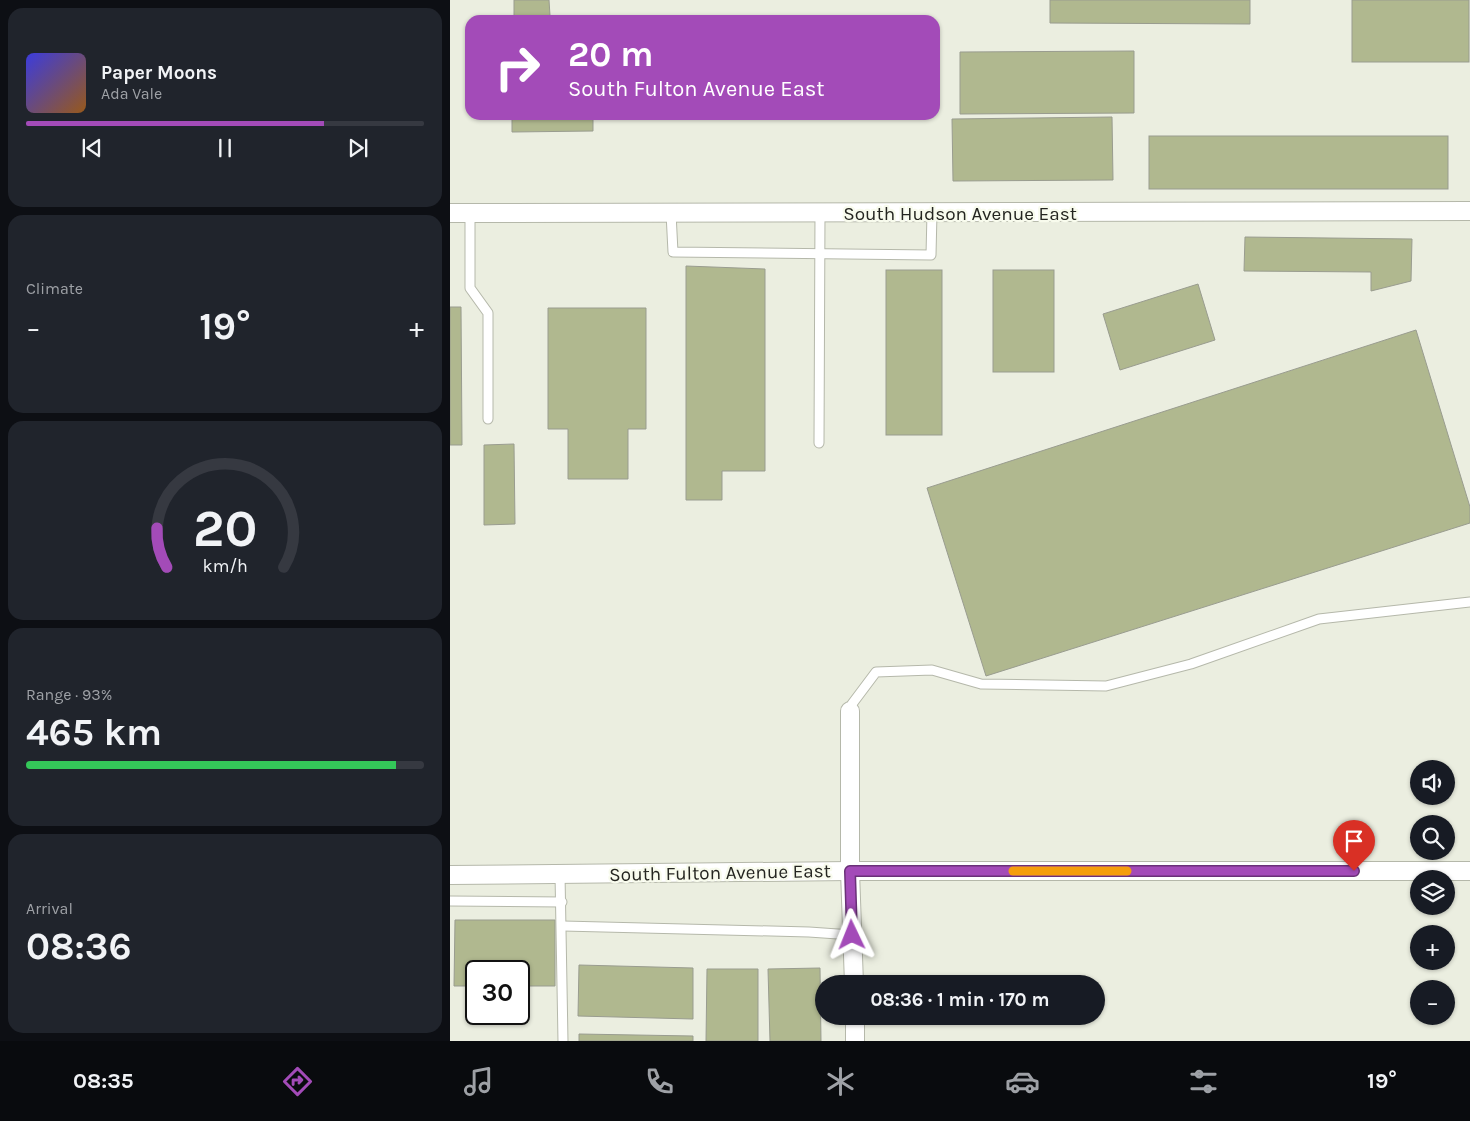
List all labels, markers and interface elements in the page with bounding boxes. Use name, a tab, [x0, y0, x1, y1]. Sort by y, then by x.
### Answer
text: 20 m	[568, 34, 653, 75]
icon: right	[485, 35, 550, 100]
text: Paper Moons	[101, 62, 217, 84]
text: South Fulton Avenue East	[568, 76, 825, 102]
text: Ada Vale	[101, 84, 162, 103]
icon: previous	[78, 134, 106, 162]
icon: pause	[211, 134, 239, 162]
icon: next	[344, 134, 372, 162]
street label: South Hudson Avenue East	[843, 203, 1077, 225]
text: Climate	[26, 279, 83, 298]
text: 19°	[199, 304, 251, 349]
text: −	[26, 311, 41, 344]
text: +	[409, 311, 424, 344]
text: 20	[193, 498, 257, 559]
text: km/h	[202, 556, 248, 577]
text: Range · 93%	[26, 685, 112, 704]
text: 465 km	[26, 710, 162, 755]
map controls	[1410, 760, 1455, 1025]
button: sound	[1410, 760, 1455, 805]
button: search	[1410, 815, 1455, 860]
pin	[1333, 820, 1375, 871]
icon: arrive	[1340, 827, 1368, 855]
street label: South Fulton Avenue East	[609, 860, 831, 886]
button: layers	[1410, 870, 1455, 915]
text: Arrival	[26, 899, 73, 918]
position arrow	[825, 908, 877, 960]
text: 08:36	[26, 924, 132, 969]
button: +	[1410, 925, 1455, 970]
speed limit sign: 30	[465, 960, 530, 1025]
button: −	[1410, 980, 1455, 1025]
text: 08:36 · 1 min · 170 m	[871, 989, 1049, 1011]
icon: directions	[280, 1064, 315, 1099]
icon: music	[461, 1064, 496, 1099]
icon: phone	[642, 1064, 677, 1099]
icon: climate	[823, 1064, 858, 1099]
icon: car	[1005, 1064, 1040, 1099]
icon: filters	[1186, 1064, 1221, 1099]
text: 08:35	[73, 1068, 134, 1094]
text: 19°	[1367, 1068, 1397, 1094]

